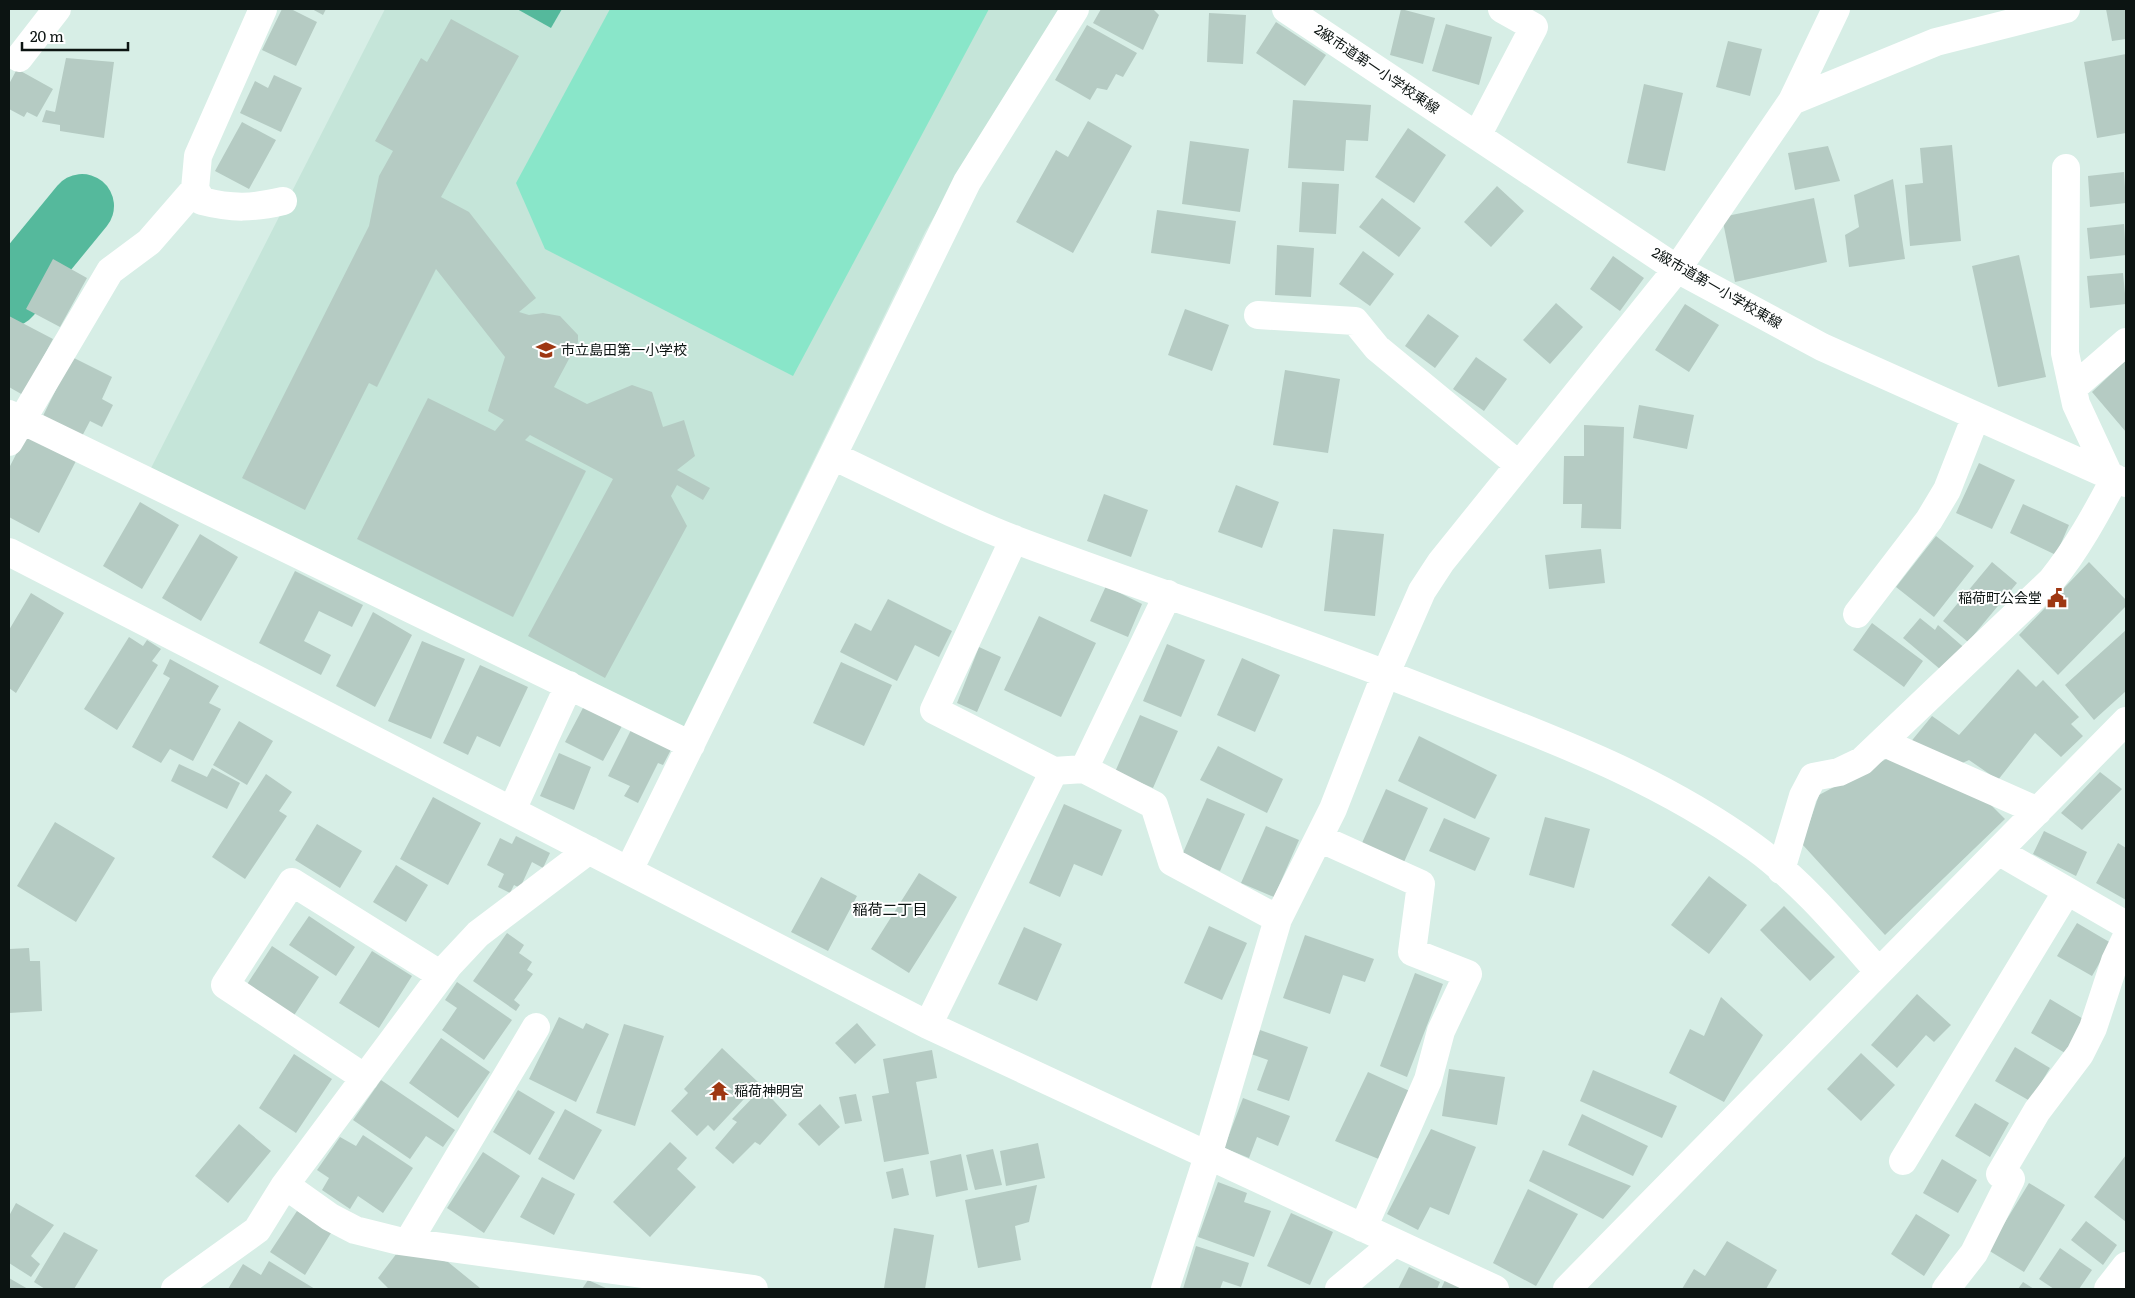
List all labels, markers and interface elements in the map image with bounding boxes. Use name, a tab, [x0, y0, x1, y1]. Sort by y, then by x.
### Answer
street label: 2級市道第一小学校東線	[1311, 19, 1444, 118]
scale bar	[22, 20, 129, 52]
text: 20 m	[30, 24, 64, 47]
street label: 2級市道第一小学校東線	[1649, 242, 1786, 333]
school or university icon: 市立島田第一小学校	[535, 339, 557, 361]
place label: 市立島田第一小学校	[561, 339, 687, 359]
place label: 稲荷町公会堂	[1958, 587, 2042, 607]
public building icon: 稲荷町公会堂	[2046, 587, 2068, 609]
district label: 稲荷二丁目	[852, 897, 928, 920]
temple icon: 稲荷神明宮	[708, 1080, 730, 1102]
place label: 稲荷神明宮	[734, 1080, 804, 1100]

